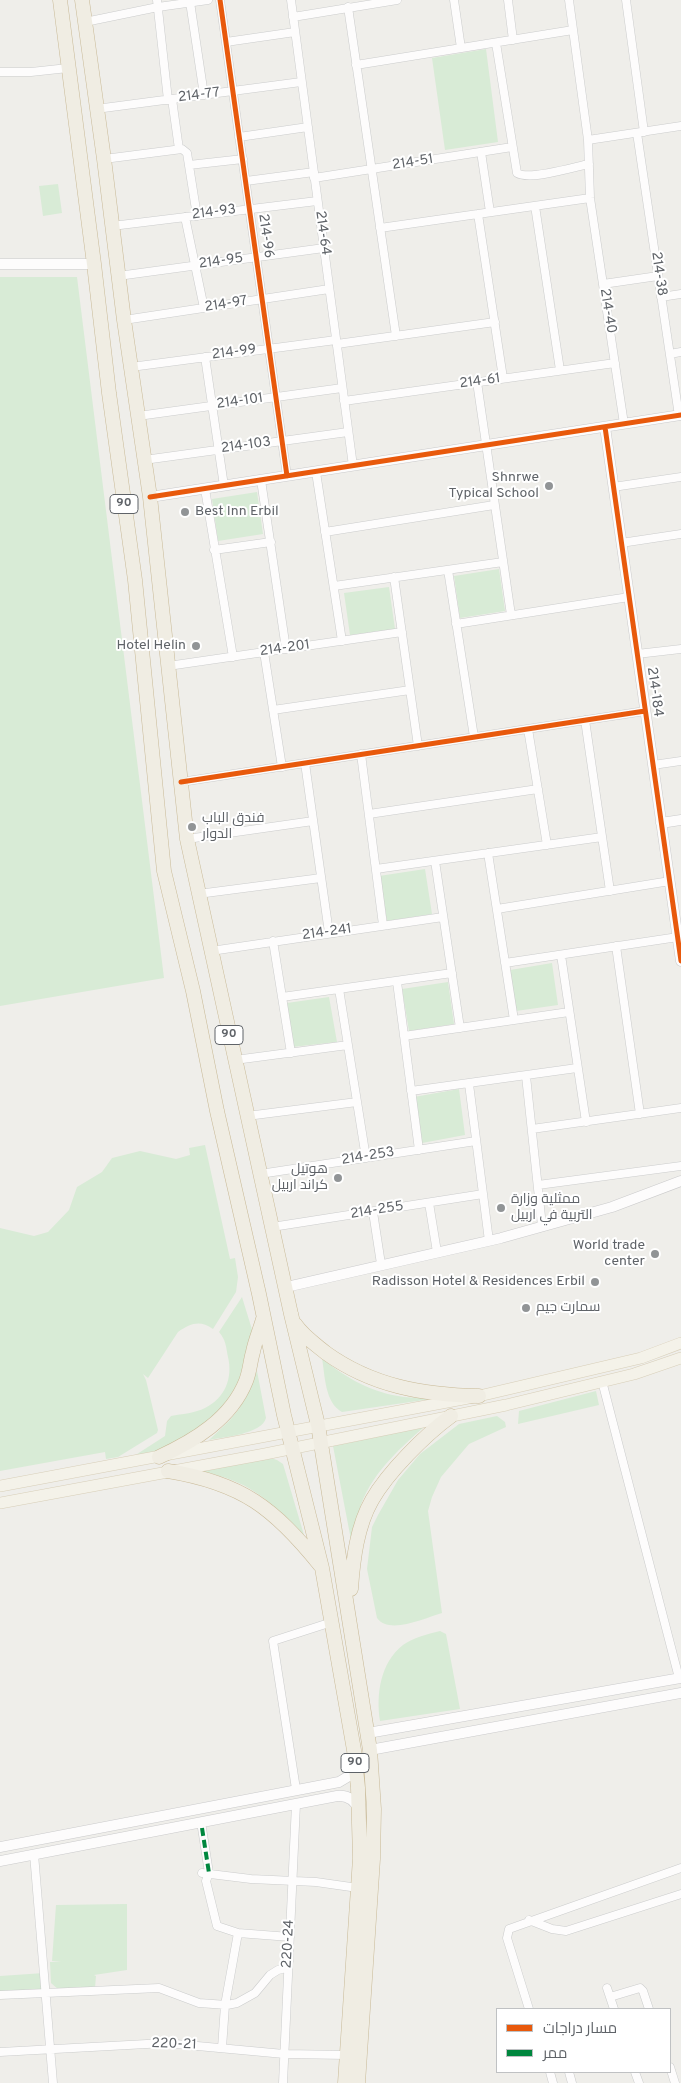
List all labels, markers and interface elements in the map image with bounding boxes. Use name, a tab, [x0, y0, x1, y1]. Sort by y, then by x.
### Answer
street label: 214-77	[177, 85, 221, 107]
street label: 214-51	[391, 151, 435, 175]
street label: 214-93	[191, 202, 237, 224]
street label: 214-64	[311, 210, 333, 256]
street label: 214-96	[254, 213, 276, 259]
street label: 214-95	[198, 251, 244, 273]
street label: 214-38	[647, 251, 669, 297]
street label: 214-40	[595, 287, 619, 335]
street label: 214-97	[203, 293, 249, 317]
street label: 214-99	[211, 342, 257, 364]
street label: 214-61	[458, 371, 502, 393]
street label: 214-101	[215, 390, 265, 414]
street label: 214-103	[220, 434, 272, 458]
place label: Shnrwe Typical School	[448, 470, 539, 502]
marker: Shnrwe Typical School	[543, 480, 555, 492]
road number: 90	[110, 494, 138, 514]
place label: Best Inn Erbil	[195, 504, 279, 520]
marker: Best Inn Erbil	[179, 506, 191, 518]
street label: 214-201	[259, 637, 311, 661]
place label: Hotel Helin	[116, 638, 186, 654]
marker: Hotel Helin	[190, 640, 202, 652]
street label: 214-184	[642, 666, 666, 718]
place label: فندق الباب الدوار	[202, 811, 264, 844]
marker: فندق الباب الدوار	[186, 821, 198, 833]
street label: 214-241	[301, 921, 353, 945]
road number: 90	[215, 1026, 243, 1044]
street label: 214-253	[340, 1145, 396, 1169]
place label: هوتيل كراند اربيل	[272, 1162, 328, 1194]
marker: هوتيل كراند اربيل	[332, 1172, 344, 1184]
place label: ممثلية وزارة التربية في اربيل	[511, 1192, 593, 1224]
street label: 214-255	[349, 1198, 405, 1224]
marker: ممثلية وزارة التربية في اربيل	[495, 1202, 507, 1214]
place label: World trade center	[573, 1238, 645, 1270]
marker: World trade center	[649, 1248, 661, 1260]
place label: Radisson Hotel & Residences Erbil	[372, 1274, 585, 1290]
marker: Radisson Hotel & Residences Erbil	[589, 1276, 601, 1288]
place label: سمارت جیم	[536, 1300, 600, 1316]
marker: سمارت جیم	[520, 1302, 532, 1314]
road number: 90	[341, 1754, 369, 1772]
street label: 220-24	[279, 1919, 299, 1969]
legend	[496, 2008, 671, 2073]
text: مسار دراجات	[543, 2020, 617, 2039]
street label: 220-21	[151, 2036, 197, 2054]
text: ممر	[543, 2045, 567, 2064]

